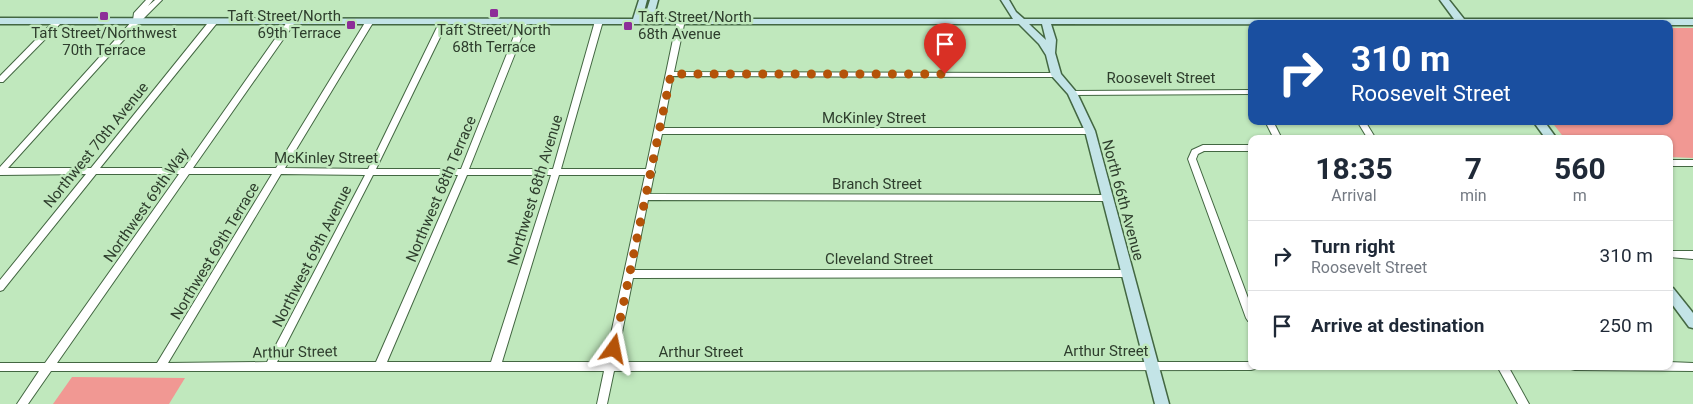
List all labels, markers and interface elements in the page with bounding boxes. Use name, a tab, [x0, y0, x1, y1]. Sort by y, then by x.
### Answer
place label: Taft Street/North 69th Terrace	[227, 7, 341, 42]
marker: Taft Street/North 68th Terrace	[488, 7, 500, 19]
place label: Taft Street/North 68th Avenue	[638, 8, 752, 43]
marker: Taft Street/Northwest 70th Terrace	[98, 10, 110, 22]
marker: Taft Street/North 69th Terrace	[345, 19, 357, 31]
marker: Taft Street/North 68th Avenue	[622, 20, 634, 32]
place label: Taft Street/North 68th Terrace	[437, 21, 551, 56]
pin	[924, 23, 966, 74]
place label: Taft Street/Northwest 70th Terrace	[31, 24, 177, 59]
icon: arrive	[931, 30, 959, 58]
text: 310 m	[1351, 39, 1450, 80]
icon: right	[1268, 40, 1333, 105]
street label: Roosevelt Street	[1107, 69, 1216, 87]
street label: Northwest 70th Avenue	[40, 79, 152, 211]
text: Roosevelt Street	[1351, 81, 1511, 106]
street label: McKinley Street	[822, 109, 926, 127]
street label: Northwest 68th Terrace	[402, 113, 480, 265]
street label: Northwest 68th Avenue	[504, 113, 566, 267]
street label: North 66th Avenue	[1098, 138, 1148, 262]
street label: Northwest 69th Way	[100, 144, 192, 266]
street label: McKinley Street	[274, 149, 378, 167]
text: 18:35	[1315, 151, 1393, 186]
text: 7	[1465, 151, 1482, 186]
text: 560	[1554, 151, 1606, 186]
street label: Branch Street	[832, 175, 922, 193]
street label: Northwest 69th Terrace	[167, 179, 263, 323]
street label: Northwest 69th Avenue	[269, 182, 356, 330]
text: Arrival	[1331, 186, 1377, 205]
text: min	[1460, 186, 1487, 205]
text: m	[1573, 186, 1587, 205]
text: Turn right	[1311, 235, 1395, 258]
icon: right	[1268, 242, 1296, 270]
text: 310 m	[1600, 244, 1653, 267]
street label: Cleveland Street	[825, 250, 933, 268]
text: Roosevelt Street	[1311, 258, 1427, 277]
icon: arrive	[1268, 312, 1296, 340]
text: Arrive at destination	[1311, 314, 1484, 337]
text: 250 m	[1600, 314, 1653, 337]
position arrow	[587, 322, 639, 374]
street label: Arthur Street	[252, 342, 338, 362]
street label: Arthur Street	[1063, 342, 1149, 360]
street label: Arthur Street	[658, 343, 744, 361]

